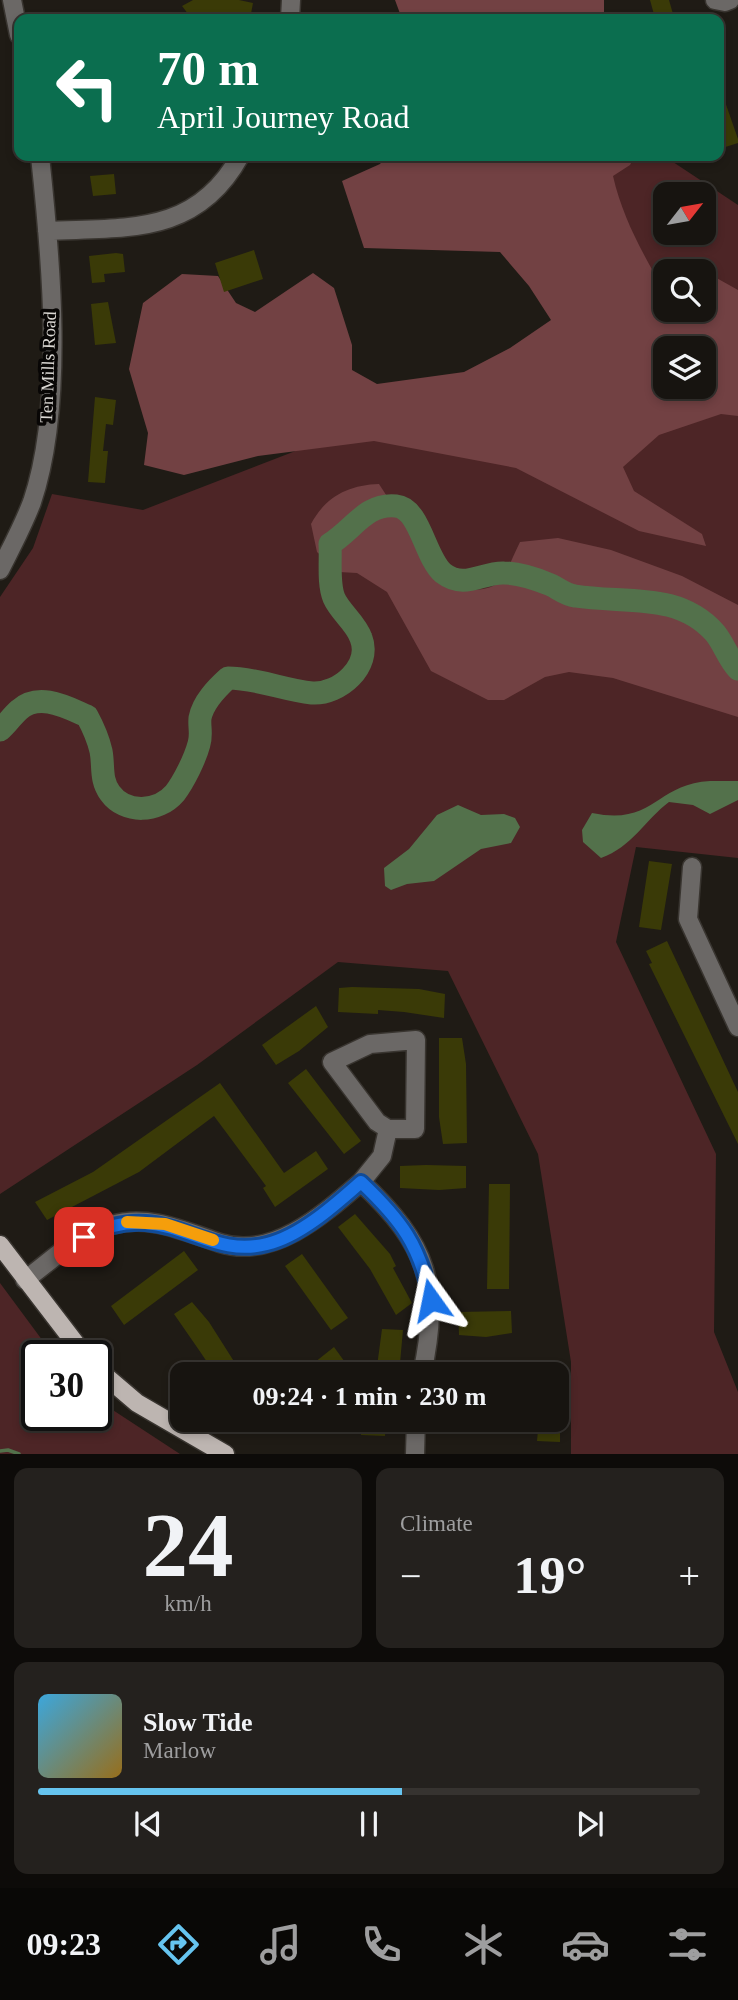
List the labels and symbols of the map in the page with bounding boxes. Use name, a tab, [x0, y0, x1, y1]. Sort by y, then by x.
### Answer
north arrow	[653, 182, 716, 245]
street label: Ten Mills Road	[36, 311, 60, 423]
pin	[54, 1207, 114, 1267]
position arrow	[394, 1263, 468, 1337]
speed limit sign: 30	[21, 1340, 112, 1431]

